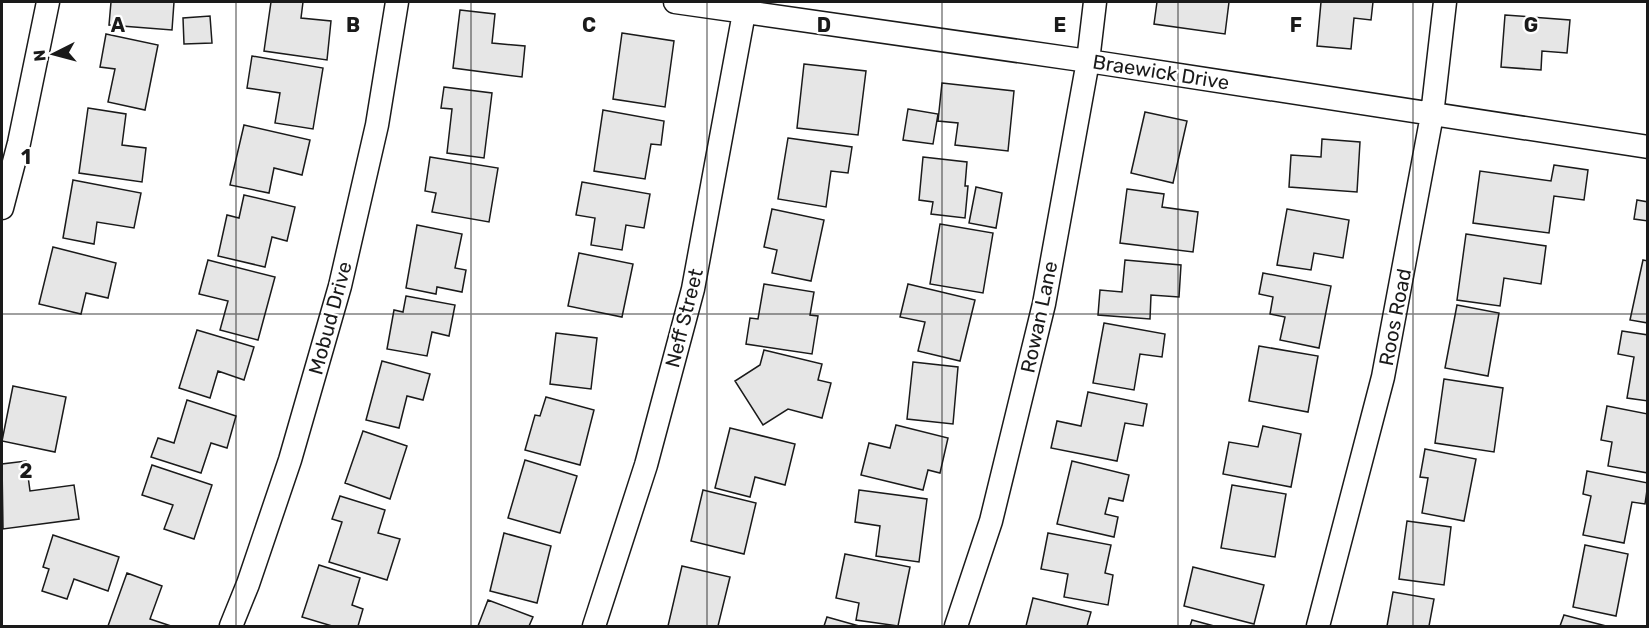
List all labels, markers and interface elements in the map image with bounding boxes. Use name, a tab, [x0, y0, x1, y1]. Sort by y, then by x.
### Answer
text: A	[111, 13, 126, 37]
text: B	[346, 13, 360, 37]
text: C	[582, 13, 596, 37]
text: D	[817, 13, 831, 37]
text: E	[1054, 13, 1066, 37]
text: F	[1290, 13, 1302, 37]
text: G	[1524, 13, 1538, 37]
north arrow	[24, 24, 84, 84]
text: N	[30, 49, 50, 62]
street label: Braewick Drive	[1091, 49, 1231, 95]
text: 1	[21, 145, 31, 169]
street label: Mobud Drive	[303, 259, 357, 377]
street label: Rowan Lane	[1015, 259, 1063, 375]
street label: Neff Street	[660, 266, 708, 370]
street label: Roos Road	[1374, 266, 1416, 368]
text: 2	[20, 459, 33, 483]

